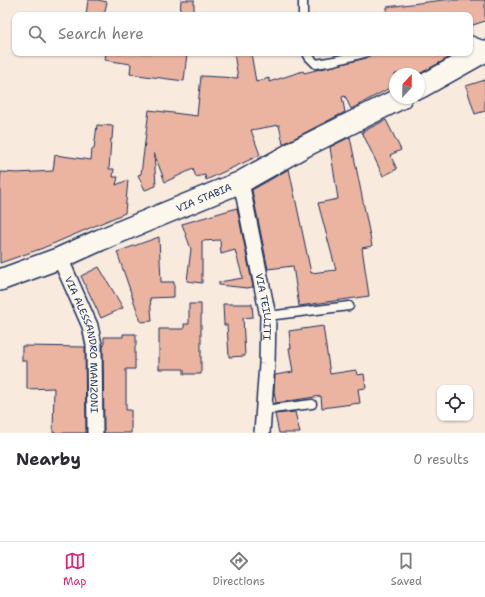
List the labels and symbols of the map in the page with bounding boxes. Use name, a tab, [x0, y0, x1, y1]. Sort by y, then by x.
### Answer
north arrow	[389, 68, 425, 104]
street label: VIA STABIA	[174, 180, 233, 215]
street label: VIA TEILLITI	[253, 272, 275, 341]
street label: VIA ALESSANDRO MANZONI	[62, 274, 101, 414]

